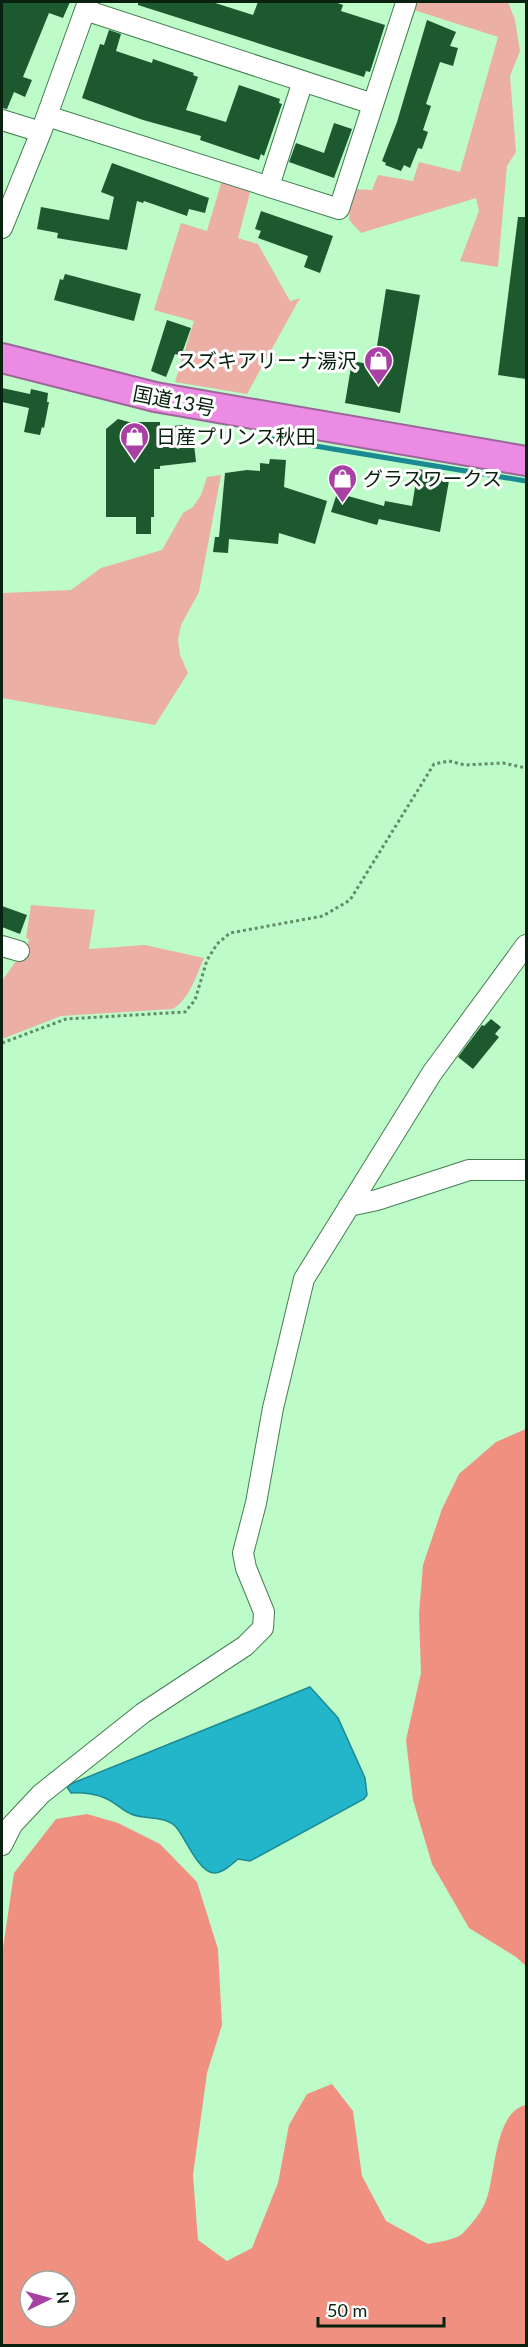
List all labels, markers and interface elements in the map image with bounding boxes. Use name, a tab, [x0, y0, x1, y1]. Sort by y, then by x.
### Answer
shop icon: スズキアリーナ湯沢	[362, 344, 394, 386]
place label: スズキアリーナ湯沢	[177, 348, 357, 372]
street label: 国道13号	[131, 380, 217, 420]
shop icon: 日産プリンス秋田	[119, 420, 151, 462]
place label: 日産プリンス秋田	[156, 424, 316, 448]
shop icon: グラスワークス	[326, 462, 358, 504]
place label: グラスワークス	[363, 466, 502, 490]
north arrow	[18, 2269, 78, 2329]
scale bar	[318, 2290, 444, 2328]
text: N	[53, 2291, 73, 2305]
text: 50 m	[327, 2299, 367, 2321]

